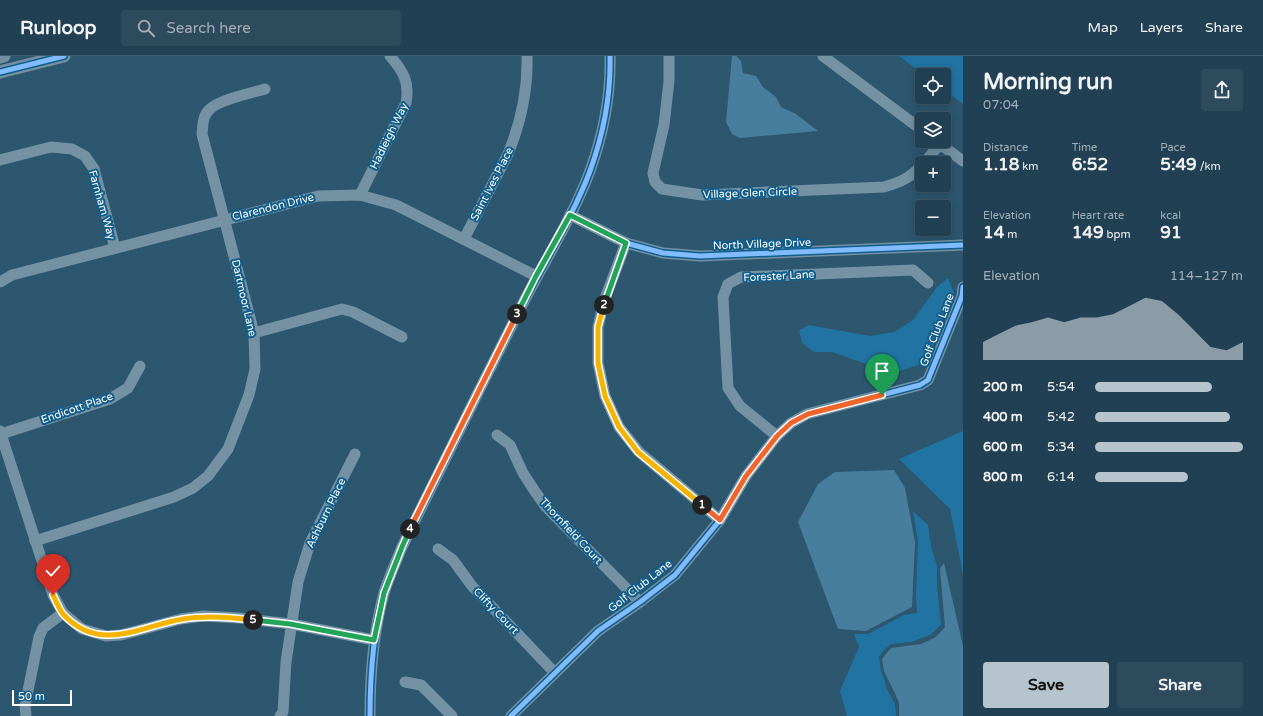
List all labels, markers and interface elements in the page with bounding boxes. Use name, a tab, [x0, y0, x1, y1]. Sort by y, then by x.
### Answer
search box	[121, 10, 401, 46]
text: Runloop	[20, 17, 97, 39]
icon: search	[135, 17, 157, 39]
text: Search here	[167, 19, 251, 37]
text: Map	[1088, 19, 1118, 36]
text: Layers	[1140, 19, 1183, 36]
text: Share	[1205, 19, 1243, 36]
map controls	[915, 68, 951, 236]
button: locate	[915, 68, 951, 104]
text: Morning run	[983, 69, 1113, 95]
button: share	[1201, 69, 1243, 111]
text: 07:04	[983, 97, 1019, 113]
street label: Hadleigh Way	[367, 101, 411, 171]
button: layers	[915, 112, 951, 148]
text: Distance	[983, 141, 1028, 154]
text: Time	[1072, 141, 1097, 154]
text: Pace	[1160, 141, 1186, 154]
street label: Saint Ives Place	[468, 145, 516, 223]
text: 1.18	[983, 154, 1019, 175]
text: 6:52	[1072, 154, 1108, 175]
text: 5:49	[1160, 154, 1197, 175]
button: +	[915, 156, 951, 192]
text: km	[1019, 160, 1038, 173]
text: /km	[1197, 160, 1221, 173]
street label: Farnham Way	[86, 169, 118, 241]
street label: Village Glen Circle	[703, 185, 797, 201]
street label: Clarendon Drive	[231, 191, 315, 223]
button: −	[915, 200, 951, 236]
text: Elevation	[983, 209, 1031, 222]
text: Heart rate	[1072, 209, 1124, 222]
text: kcal	[1160, 209, 1181, 222]
text: 14	[983, 222, 1004, 243]
text: 149	[1072, 222, 1104, 243]
text: 91	[1160, 222, 1182, 243]
text: m	[1004, 228, 1017, 241]
text: bpm	[1104, 228, 1131, 241]
street label: North Village Drive	[713, 236, 811, 252]
street label: Dartmoor Lane	[229, 258, 259, 338]
street label: Forester Lane	[743, 268, 815, 284]
text: Elevation	[983, 268, 1040, 284]
text: 114–127 m	[1170, 268, 1243, 284]
street label: Golf Club Lane	[917, 292, 957, 368]
pin: 2	[594, 295, 614, 315]
text: 2	[601, 298, 607, 311]
pin: 3	[507, 304, 527, 324]
text: 3	[514, 307, 520, 320]
pin	[865, 354, 899, 395]
icon: arrive	[871, 360, 893, 382]
text: 200 m	[983, 379, 1023, 395]
text: 5:54	[1047, 379, 1075, 395]
street label: Endicott Place	[39, 390, 115, 426]
text: 400 m	[983, 409, 1023, 425]
text: 5:42	[1047, 409, 1075, 425]
text: 600 m	[983, 439, 1023, 455]
text: 5:34	[1047, 439, 1075, 455]
text: 800 m	[983, 469, 1023, 485]
text: 6:14	[1047, 469, 1075, 485]
street label: Ashburn Place	[304, 476, 348, 550]
street label: Thornfield Court	[537, 495, 605, 567]
pin: 1	[692, 495, 712, 515]
text: 1	[699, 498, 705, 511]
pin: 4	[400, 519, 420, 539]
text: 4	[407, 522, 413, 535]
pin	[36, 554, 70, 595]
street label: Golf Club Lane	[606, 557, 674, 615]
icon: check	[42, 560, 64, 582]
street label: Clifty Court	[471, 585, 521, 637]
pin: 5	[243, 610, 263, 630]
text: 5	[250, 613, 256, 626]
button: Save	[983, 662, 1109, 708]
button: Share	[1117, 662, 1243, 708]
scale bar	[12, 688, 72, 707]
text: 50 m	[18, 690, 45, 703]

